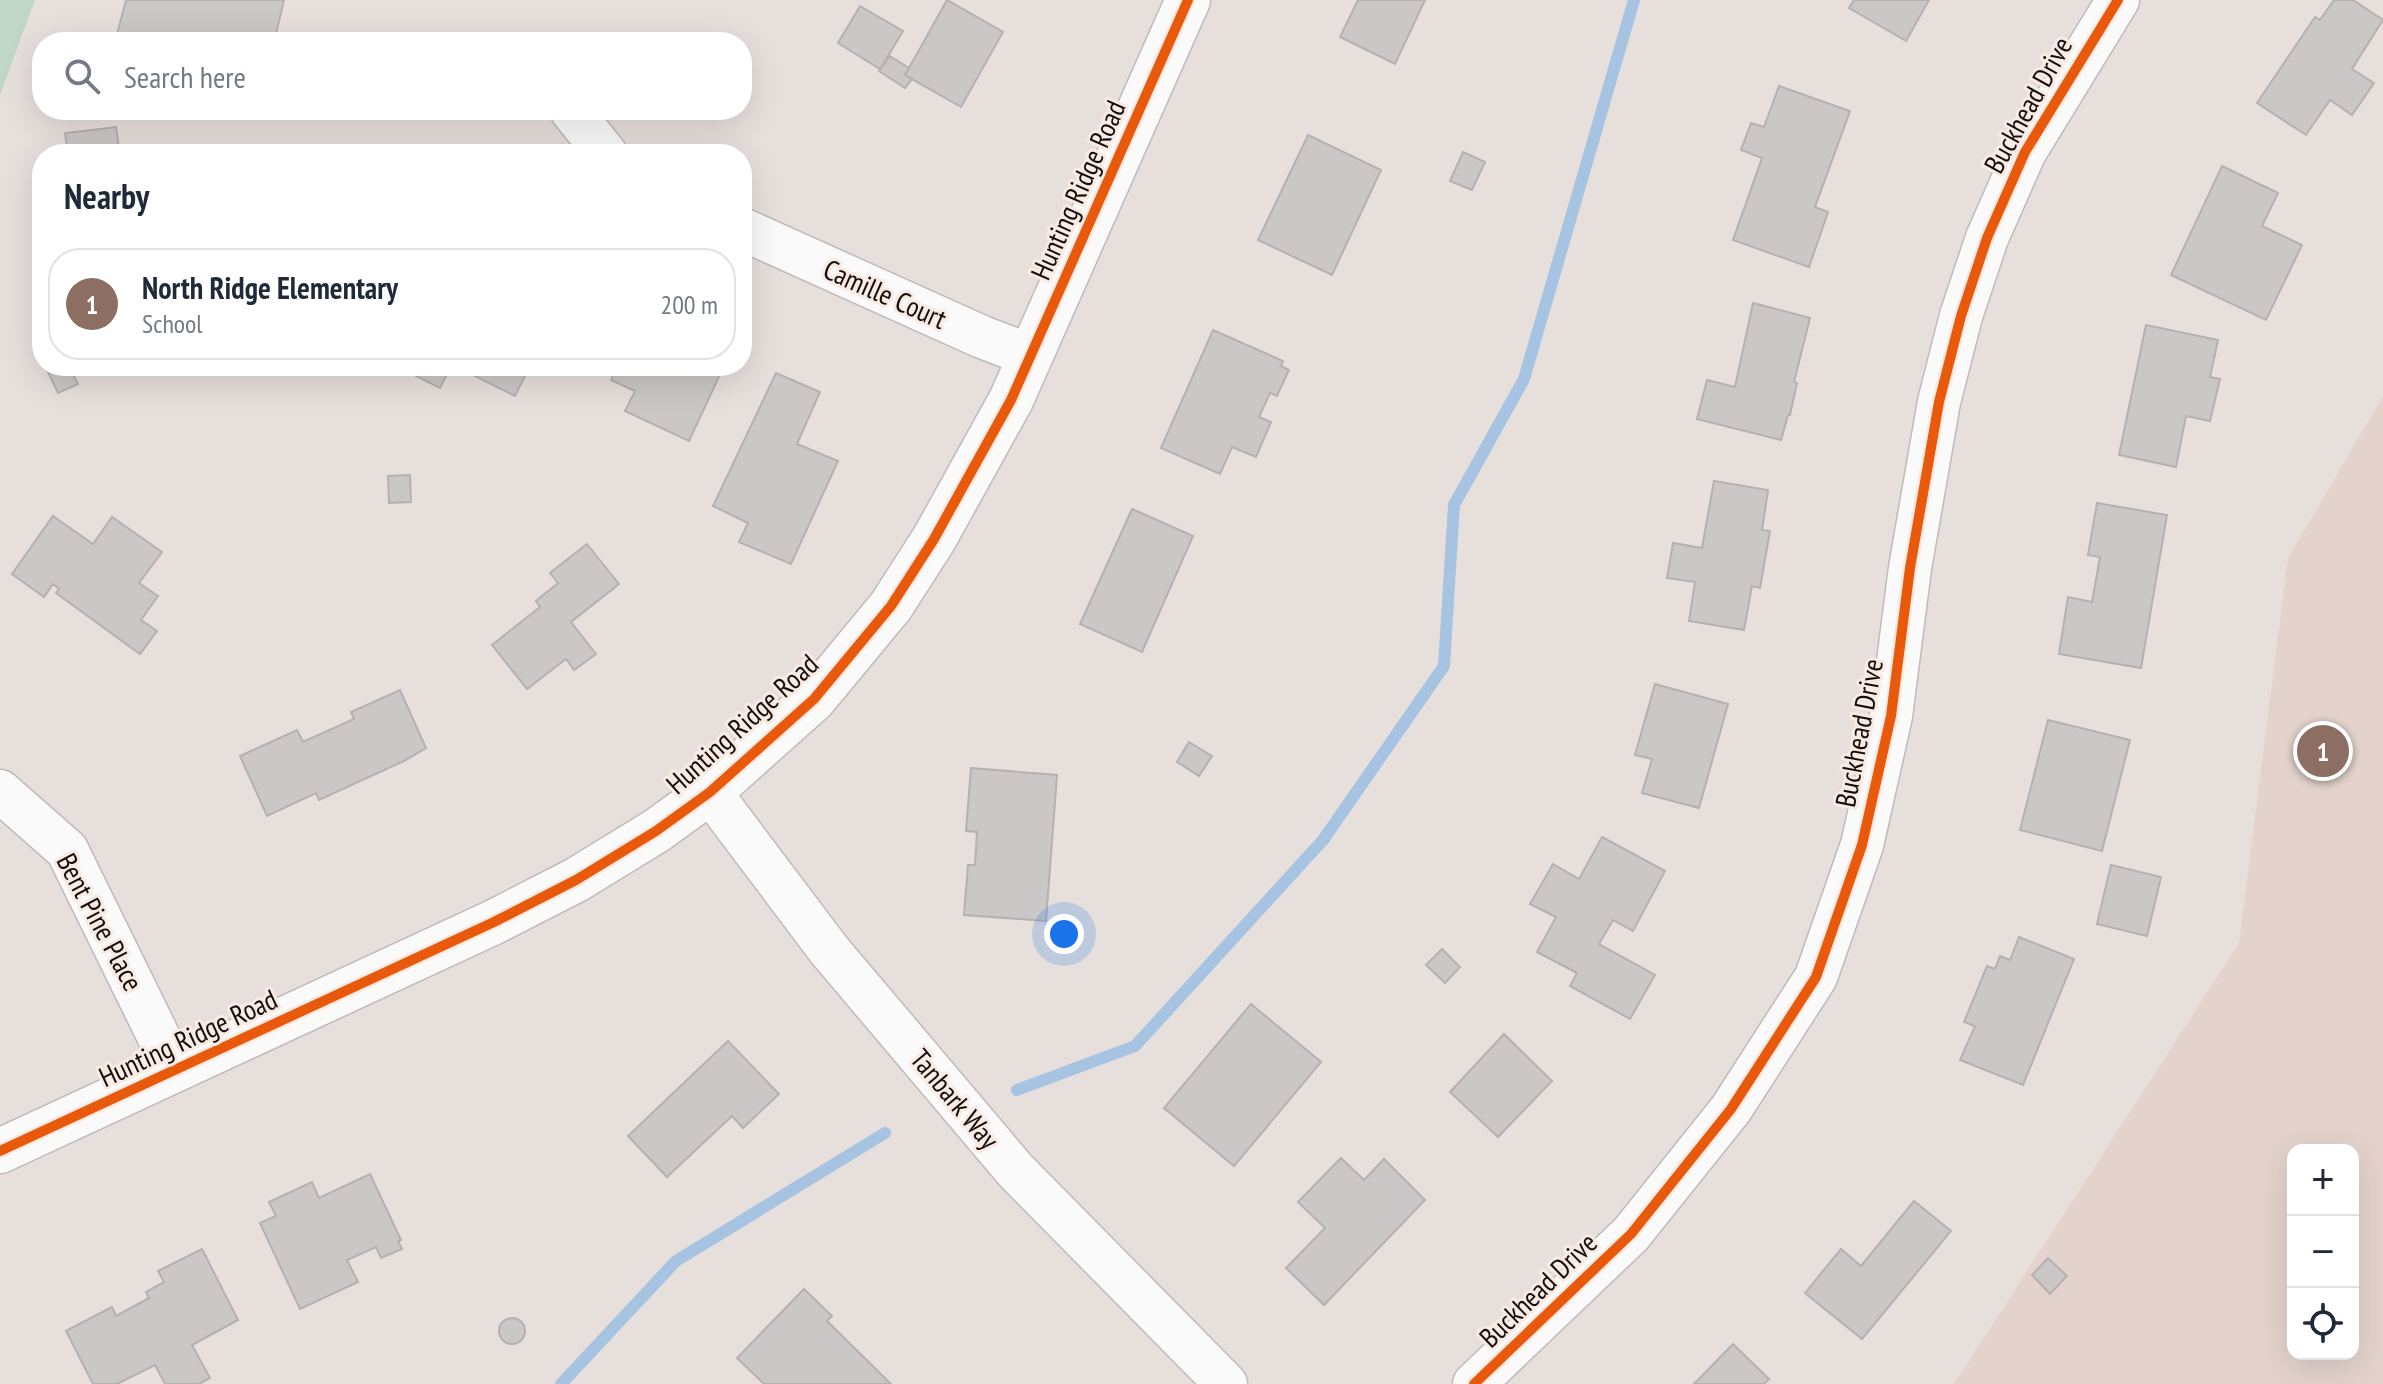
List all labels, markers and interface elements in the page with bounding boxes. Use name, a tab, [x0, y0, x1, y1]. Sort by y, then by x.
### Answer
street label: Buckhead Drive	[1975, 30, 2080, 179]
search box	[32, 32, 752, 120]
icon: search	[60, 54, 104, 98]
text: Search here	[124, 57, 246, 96]
street label: Hunting Ridge Road	[1021, 94, 1134, 285]
text: Nearby	[64, 174, 149, 218]
street label: Camille Court	[818, 250, 953, 337]
text: North Ridge Elementary	[142, 268, 398, 307]
text: 1	[86, 288, 98, 321]
text: 200 m	[660, 288, 718, 321]
text: School	[142, 307, 202, 340]
street label: Hunting Ridge Road	[658, 645, 826, 802]
street label: Buckhead Drive	[1826, 656, 1891, 810]
pin: 1	[2297, 721, 2349, 781]
street label: Bent Pine Place	[49, 847, 152, 997]
your location	[1044, 914, 1084, 954]
street label: Hunting Ridge Road	[93, 980, 283, 1095]
street label: Tanbark Way	[903, 1041, 1008, 1157]
map controls	[2287, 1144, 2359, 1360]
button: +	[2287, 1144, 2359, 1216]
button: −	[2287, 1216, 2359, 1288]
street label: Buckhead Drive	[1471, 1224, 1605, 1355]
button: locate	[2287, 1288, 2359, 1360]

